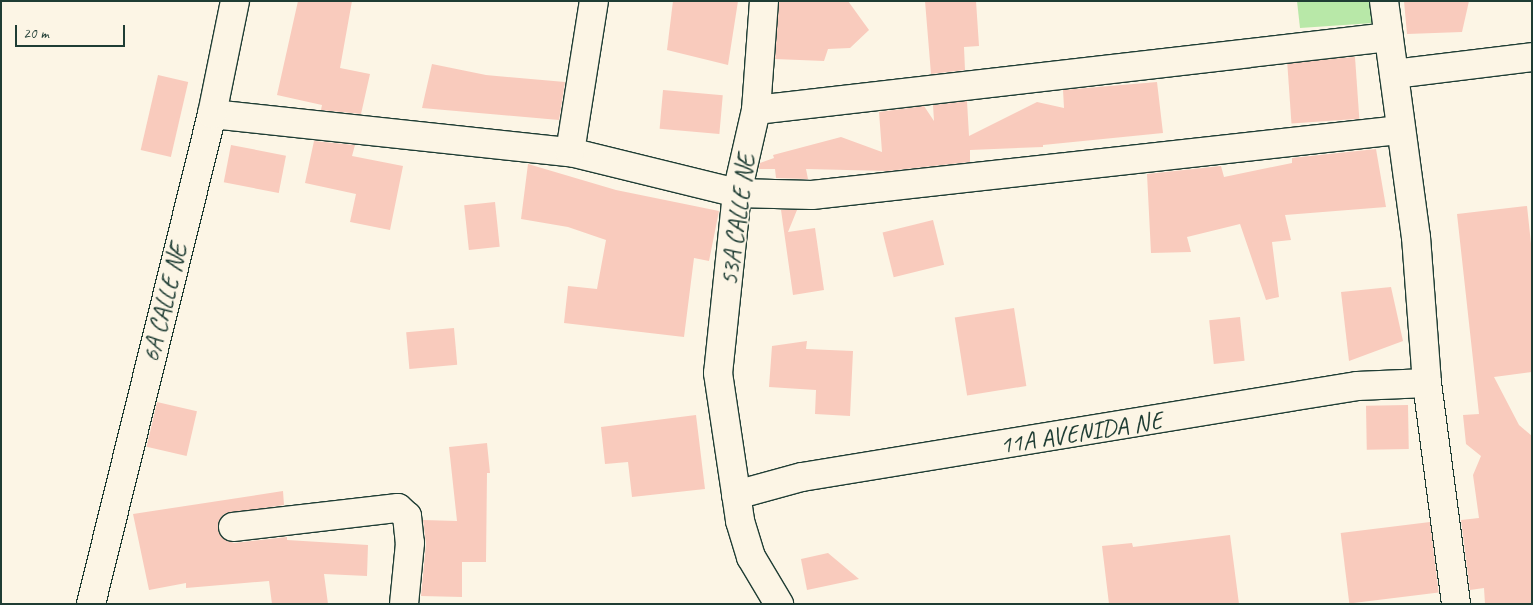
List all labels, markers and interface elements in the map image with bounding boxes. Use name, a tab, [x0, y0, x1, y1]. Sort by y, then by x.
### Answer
scale bar	[18, 15, 128, 47]
text: 20 m	[23, 24, 49, 43]
street label: 53A CALLE NE	[714, 153, 762, 287]
street label: 6A CALLE NE	[136, 241, 194, 365]
street label: 11A AVENIDA NE	[998, 405, 1164, 461]

